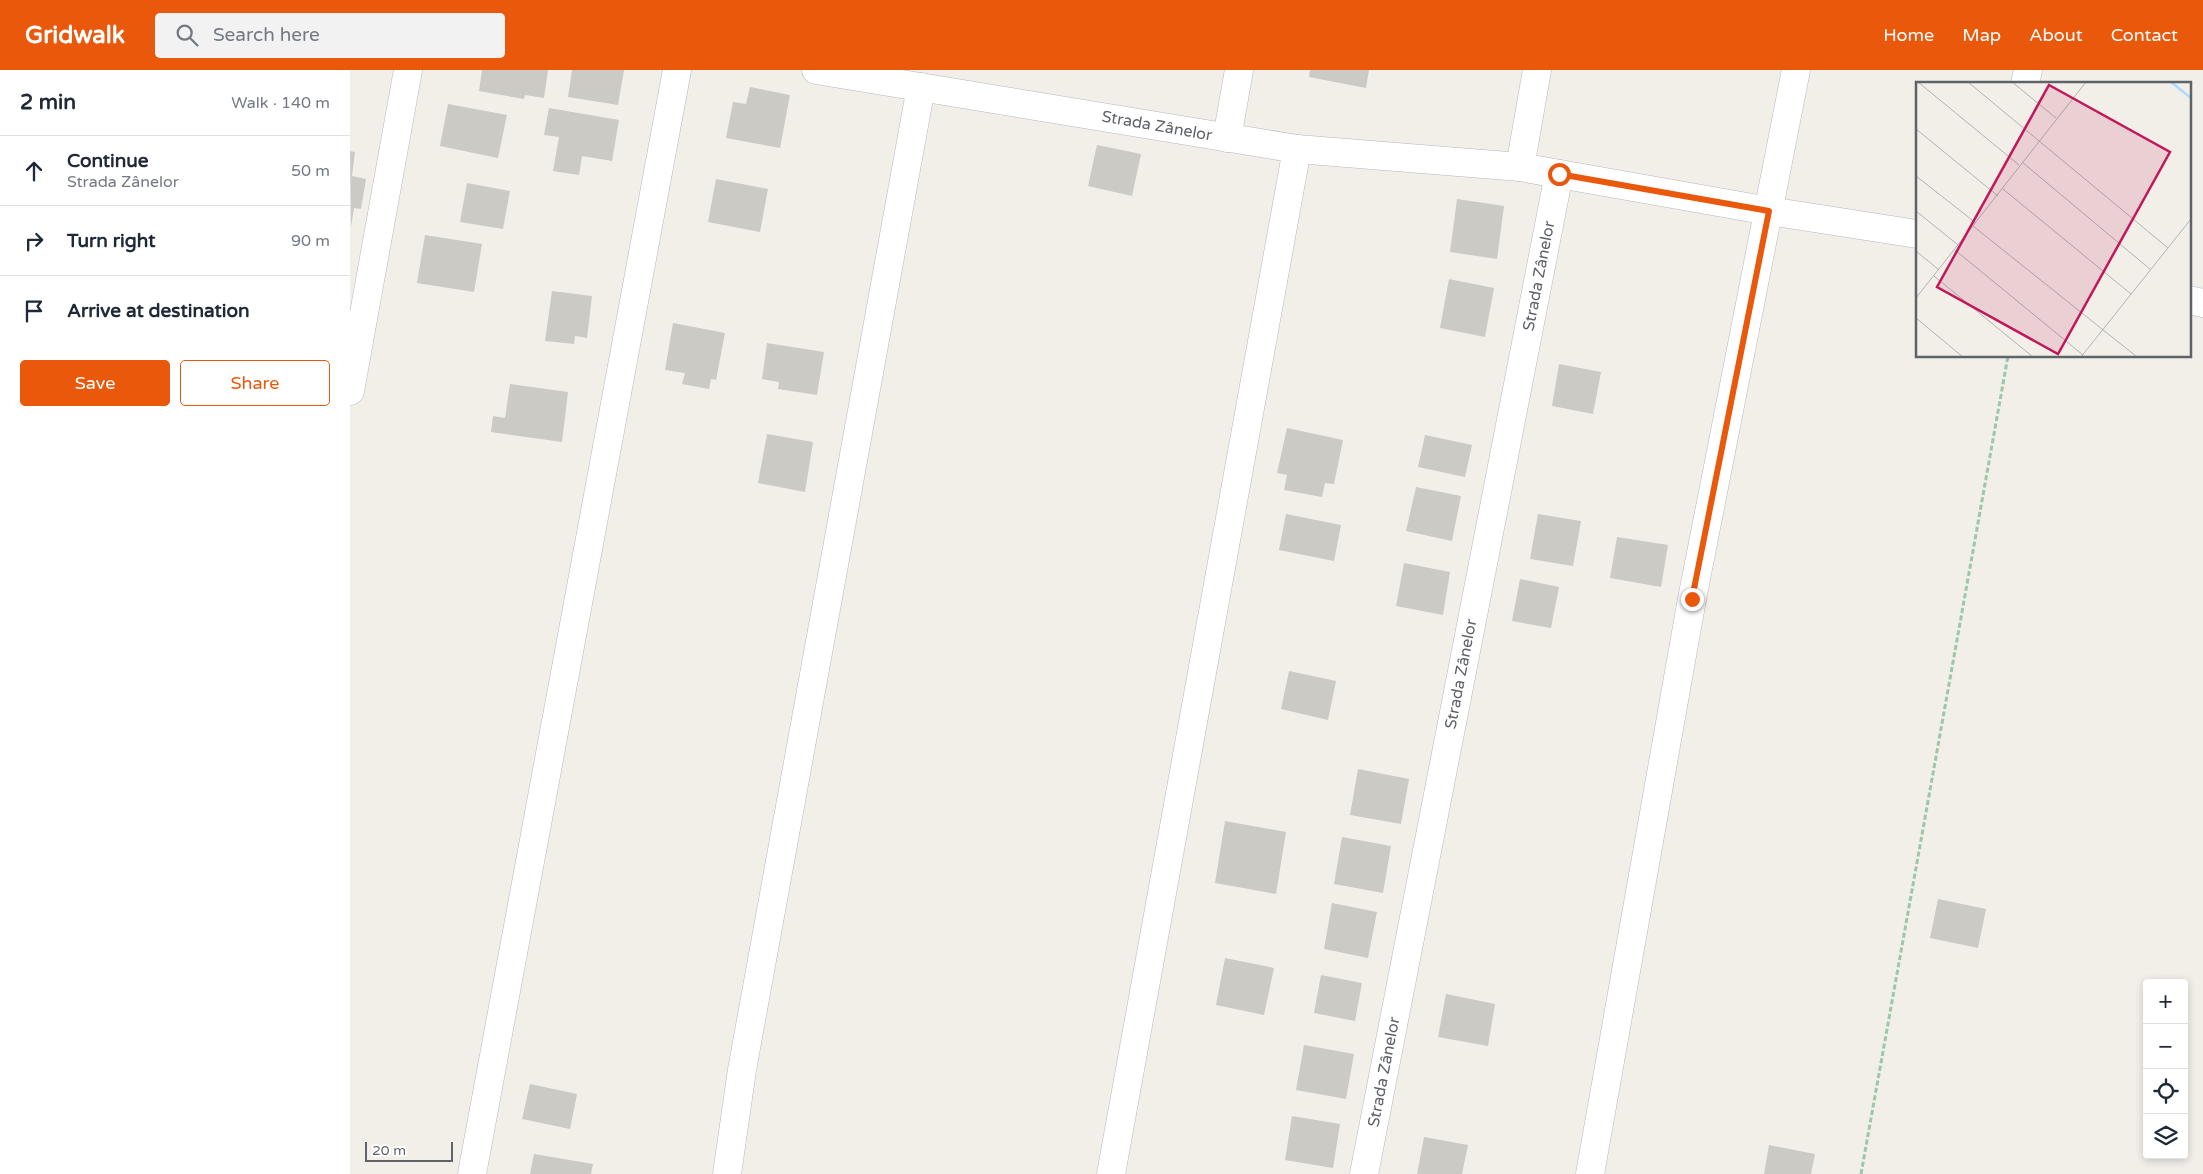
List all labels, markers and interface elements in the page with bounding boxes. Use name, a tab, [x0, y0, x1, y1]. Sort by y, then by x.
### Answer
search box	[155, 13, 505, 58]
text: Gridwalk	[25, 21, 125, 50]
icon: search	[173, 21, 201, 49]
text: Search here	[213, 24, 320, 46]
text: Home	[1883, 24, 1934, 46]
text: Map	[1962, 24, 2001, 46]
text: About	[2029, 24, 2083, 46]
text: Contact	[2111, 24, 2178, 46]
inset map	[1916, 82, 2190, 358]
text: 2 min	[20, 90, 76, 115]
text: Walk · 140 m	[231, 93, 330, 113]
street label: Strada Zânelor	[1100, 106, 1215, 146]
text: Continue	[67, 150, 149, 172]
icon: ahead	[20, 157, 48, 185]
text: 50 m	[291, 161, 330, 181]
route start	[1548, 163, 1571, 186]
text: Strada Zânelor	[67, 172, 179, 192]
street label: Strada Zânelor	[1519, 218, 1560, 333]
icon: right	[20, 227, 48, 255]
text: Turn right	[67, 230, 155, 252]
text: 90 m	[291, 231, 330, 251]
icon: arrive	[20, 297, 48, 325]
text: Arrive at destination	[67, 300, 250, 322]
button: Save	[20, 360, 170, 406]
button: Share	[180, 360, 330, 406]
route end	[1681, 588, 1704, 611]
street label: Strada Zânelor	[1441, 616, 1482, 731]
map controls	[2143, 979, 2188, 1159]
button: +	[2143, 979, 2188, 1024]
street label: Strada Zânelor	[1364, 1014, 1405, 1129]
button: −	[2143, 1024, 2188, 1069]
button: locate	[2143, 1069, 2188, 1114]
button: layers	[2143, 1114, 2188, 1159]
scale bar	[365, 1139, 452, 1162]
text: 20 m	[372, 1142, 406, 1159]

